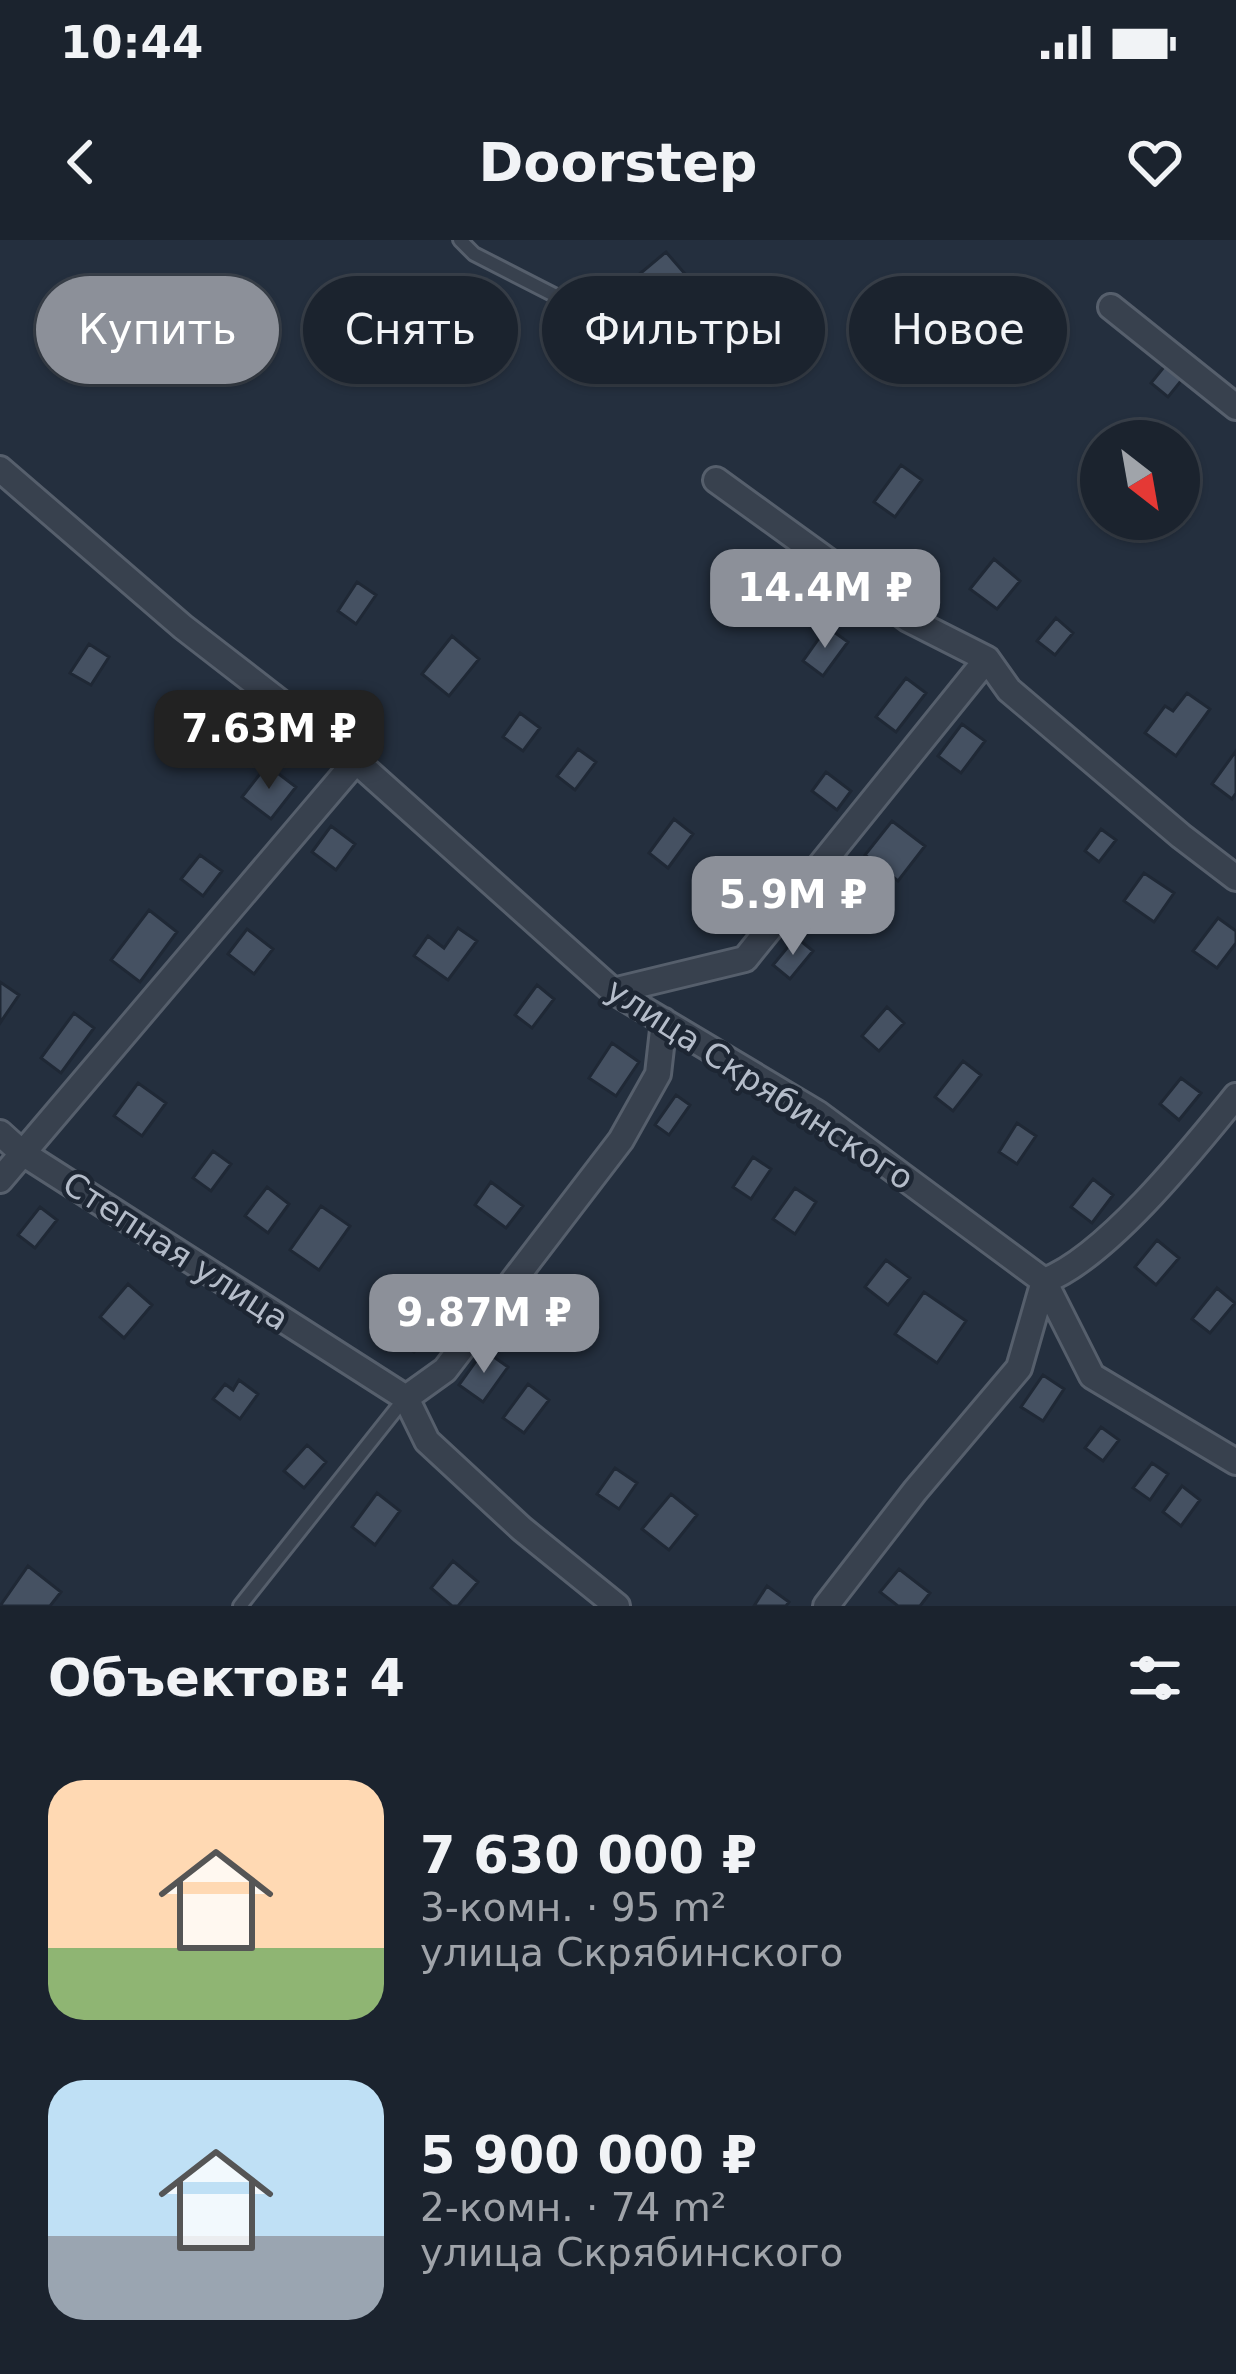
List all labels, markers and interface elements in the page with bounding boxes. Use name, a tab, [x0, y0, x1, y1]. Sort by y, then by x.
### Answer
text: 10:44	[60, 16, 203, 69]
icon: back	[48, 129, 114, 195]
icon: heart	[1122, 129, 1188, 195]
text: Doorstep	[479, 131, 757, 194]
chip: Купить	[36, 276, 279, 384]
chip: Снять	[303, 276, 518, 384]
chip: Фильтры	[542, 276, 825, 384]
chip: Новое	[849, 276, 1067, 384]
north arrow	[1080, 420, 1200, 540]
map controls	[1080, 420, 1200, 540]
pin: 14.4M ₽	[714, 549, 936, 651]
text: 14.4M ₽	[737, 565, 913, 610]
pin: 7.63M ₽	[158, 690, 380, 792]
text: 7.63M ₽	[181, 706, 357, 751]
pin: 5.9M ₽	[695, 856, 891, 958]
text: 5.9M ₽	[719, 872, 867, 917]
street label: улица Скрябинского	[599, 970, 921, 1198]
street label: Степная улица	[56, 1164, 296, 1338]
pin: 9.87M ₽	[373, 1274, 595, 1376]
text: 9.87M ₽	[396, 1290, 572, 1335]
icon: filters	[1122, 1645, 1188, 1711]
text: Объектов: 4	[48, 1649, 405, 1708]
text: 7 630 000 ₽	[420, 1826, 757, 1885]
icon: home	[144, 1828, 288, 1972]
text: 3-комн. · 95 m²	[420, 1885, 726, 1930]
text: улица Скрябинского	[420, 1930, 843, 1975]
text: 5 900 000 ₽	[420, 2126, 757, 2185]
icon: home	[144, 2128, 288, 2272]
text: 2-комн. · 74 m²	[420, 2185, 726, 2230]
text: улица Скрябинского	[420, 2230, 843, 2275]

